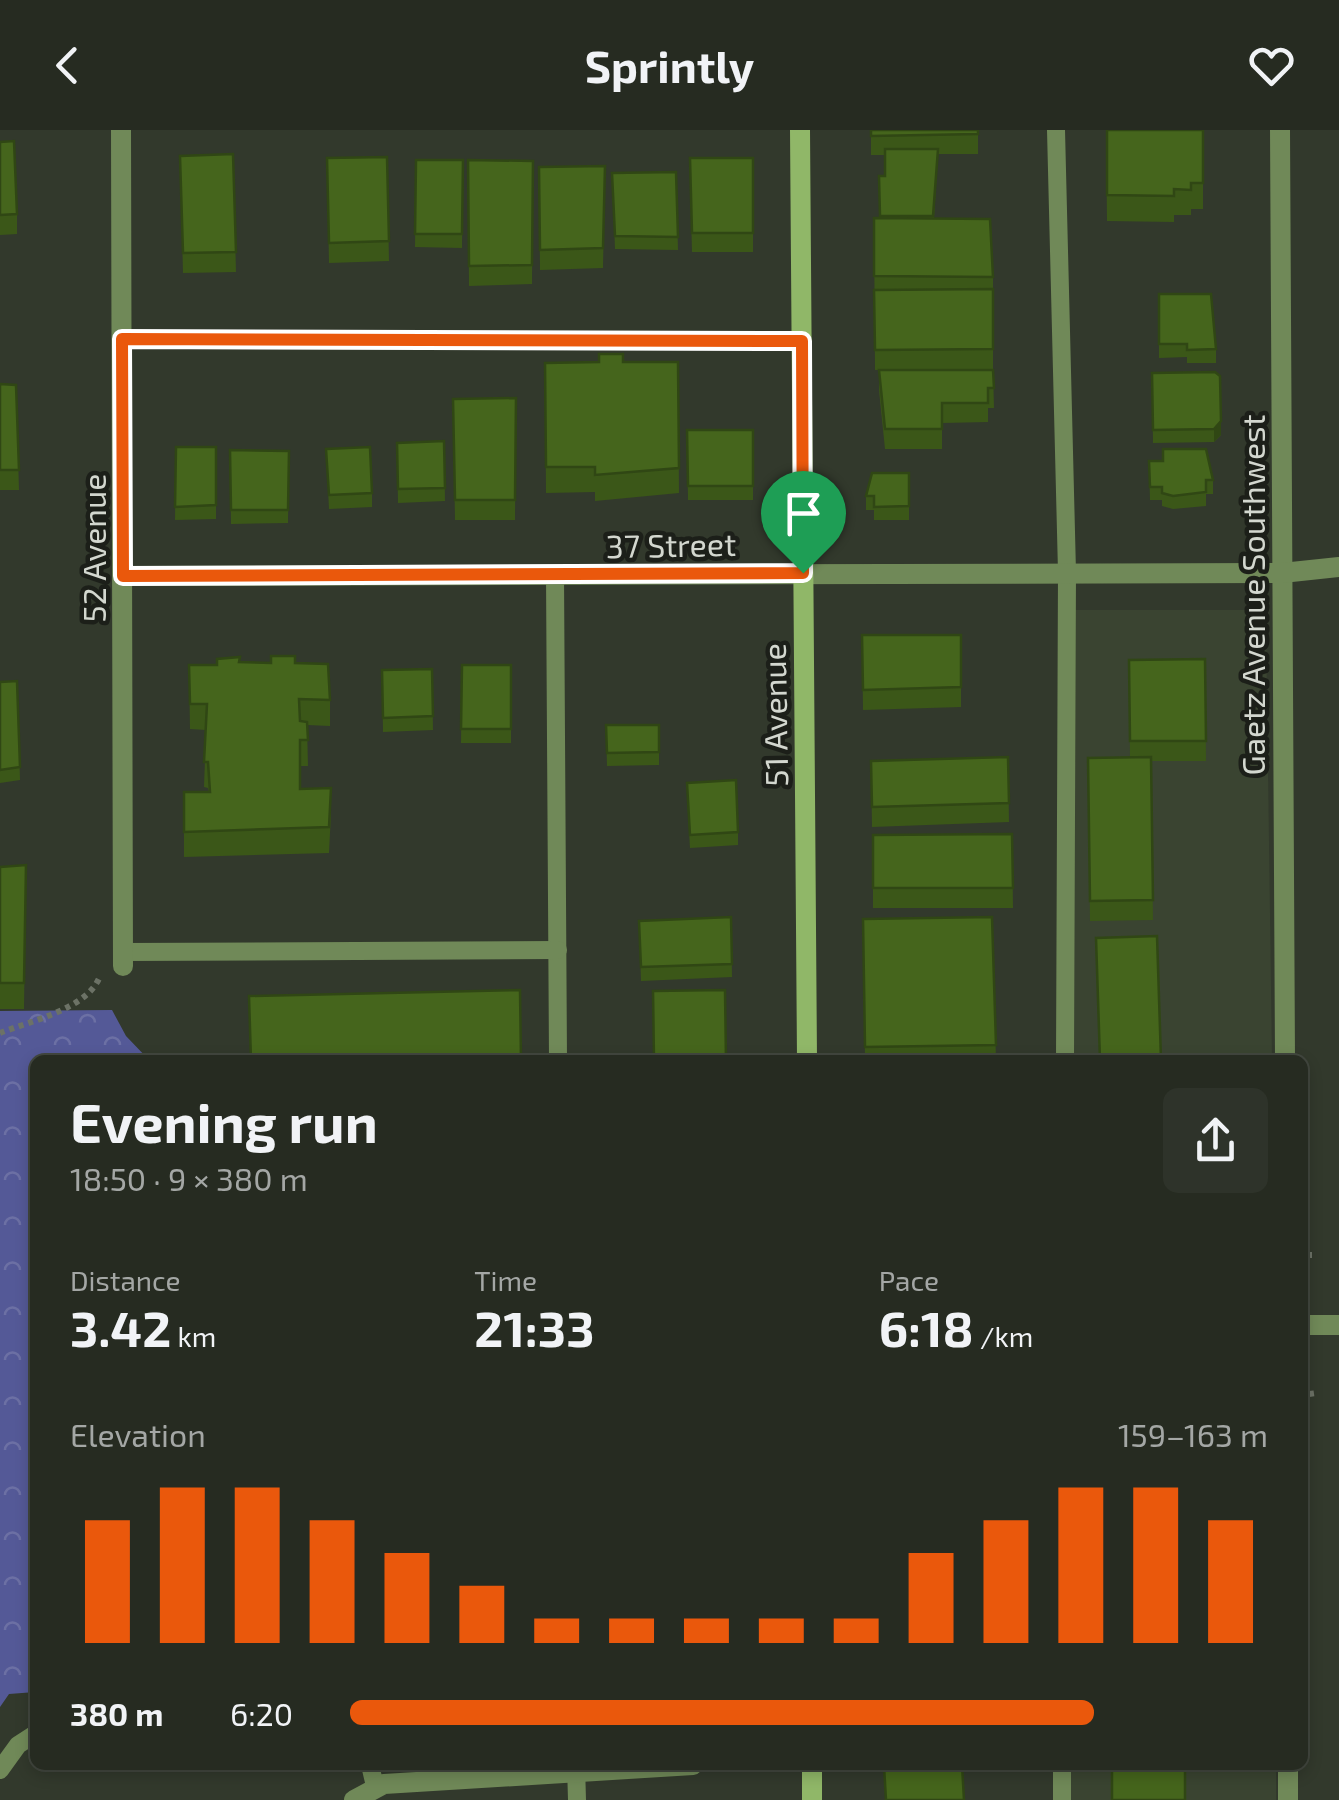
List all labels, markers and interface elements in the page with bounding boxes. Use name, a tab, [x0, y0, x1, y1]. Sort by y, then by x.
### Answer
icon: back	[40, 38, 95, 93]
text: Sprintly	[585, 38, 754, 92]
icon: heart	[1244, 38, 1299, 93]
street label: Gaetz Avenue Southwest	[1233, 414, 1271, 776]
pin	[761, 471, 846, 574]
street label: 52 Avenue	[74, 474, 112, 622]
icon: arrive	[776, 486, 831, 541]
street label: 37 Street	[606, 524, 736, 564]
street label: 51 Avenue	[754, 643, 794, 787]
text: Evening run	[70, 1088, 378, 1154]
button: share	[1163, 1088, 1268, 1193]
text: 18:50 · 9 × 380 m	[70, 1159, 308, 1197]
text: Distance	[70, 1263, 181, 1297]
text: Time	[474, 1263, 537, 1297]
text: Pace	[879, 1263, 939, 1297]
text: 3.42	[70, 1297, 171, 1357]
text: 21:33	[474, 1297, 595, 1357]
text: 6:18	[879, 1297, 974, 1357]
text: km	[171, 1319, 216, 1353]
text: /km	[974, 1319, 1033, 1353]
text: Elevation	[70, 1415, 206, 1453]
text: 159–163 m	[1118, 1415, 1268, 1453]
text: 380 m	[70, 1694, 163, 1732]
text: 6:20	[230, 1694, 293, 1732]

